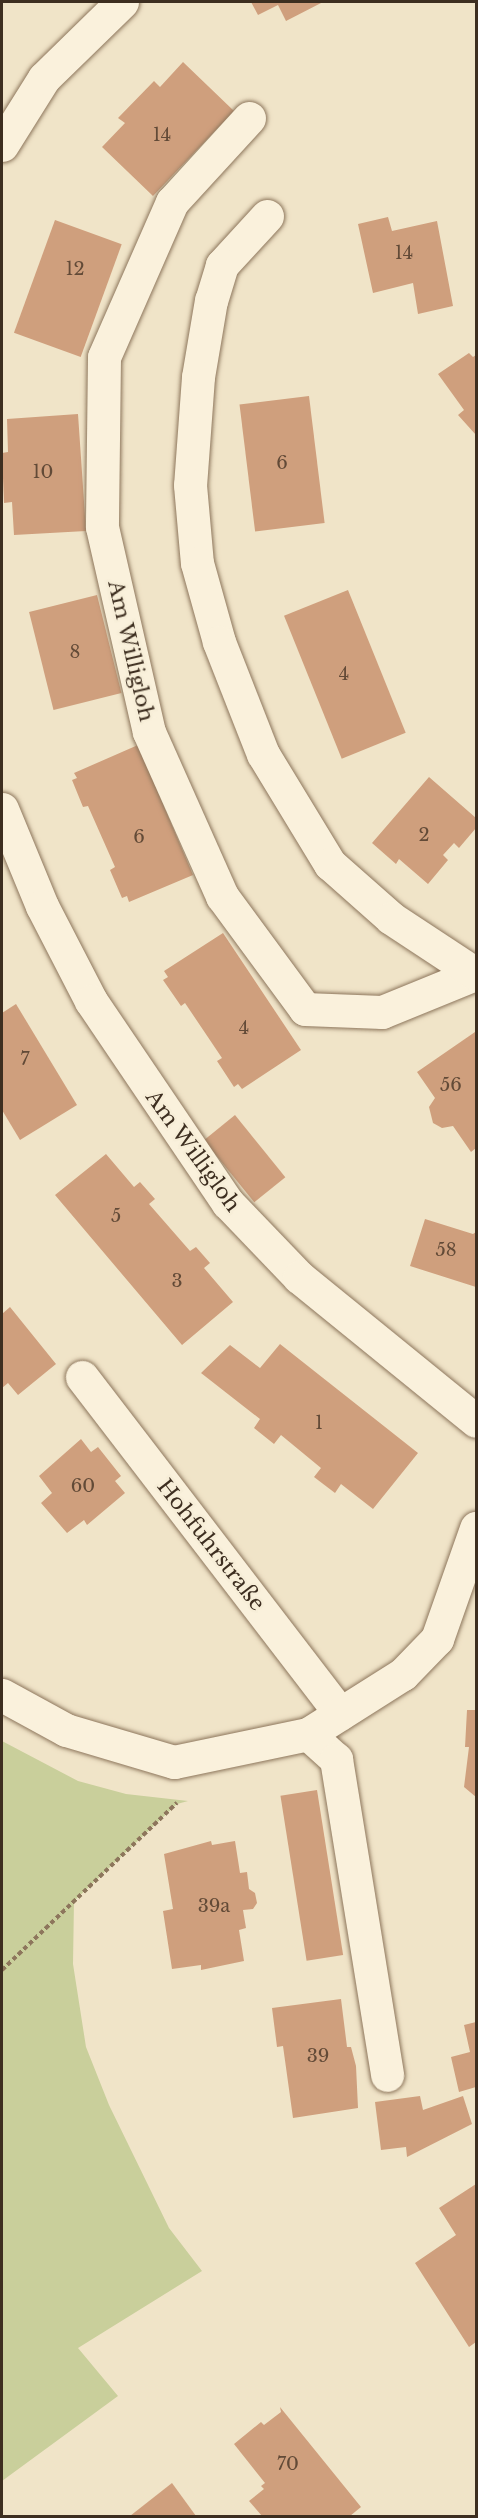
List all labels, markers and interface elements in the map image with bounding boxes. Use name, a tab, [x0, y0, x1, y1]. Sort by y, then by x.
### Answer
house number: 14	[153, 124, 171, 146]
house number: 14	[395, 242, 413, 264]
house number: 12	[65, 258, 85, 280]
house number: 6	[276, 452, 288, 474]
house number: 10	[33, 461, 53, 483]
street label: Am Willigloh	[102, 578, 160, 724]
house number: 8	[70, 641, 80, 663]
house number: 4	[339, 663, 349, 685]
house number: 2	[418, 824, 430, 846]
house number: 6	[133, 826, 145, 848]
house number: 4	[239, 1017, 249, 1039]
house number: 7	[20, 1048, 30, 1070]
house number: 56	[440, 1074, 462, 1096]
street label: Am Willigloh	[140, 1085, 246, 1217]
house number: 5	[111, 1205, 121, 1227]
house number: 58	[435, 1239, 457, 1261]
house number: 3	[171, 1270, 183, 1292]
house number: 1	[315, 1412, 323, 1434]
street label: Hohfuhrstraße	[152, 1474, 270, 1616]
house number: 60	[71, 1475, 95, 1497]
house number: 39a	[198, 1895, 230, 1917]
house number: 39	[307, 2045, 329, 2067]
house number: 70	[277, 2453, 299, 2475]

